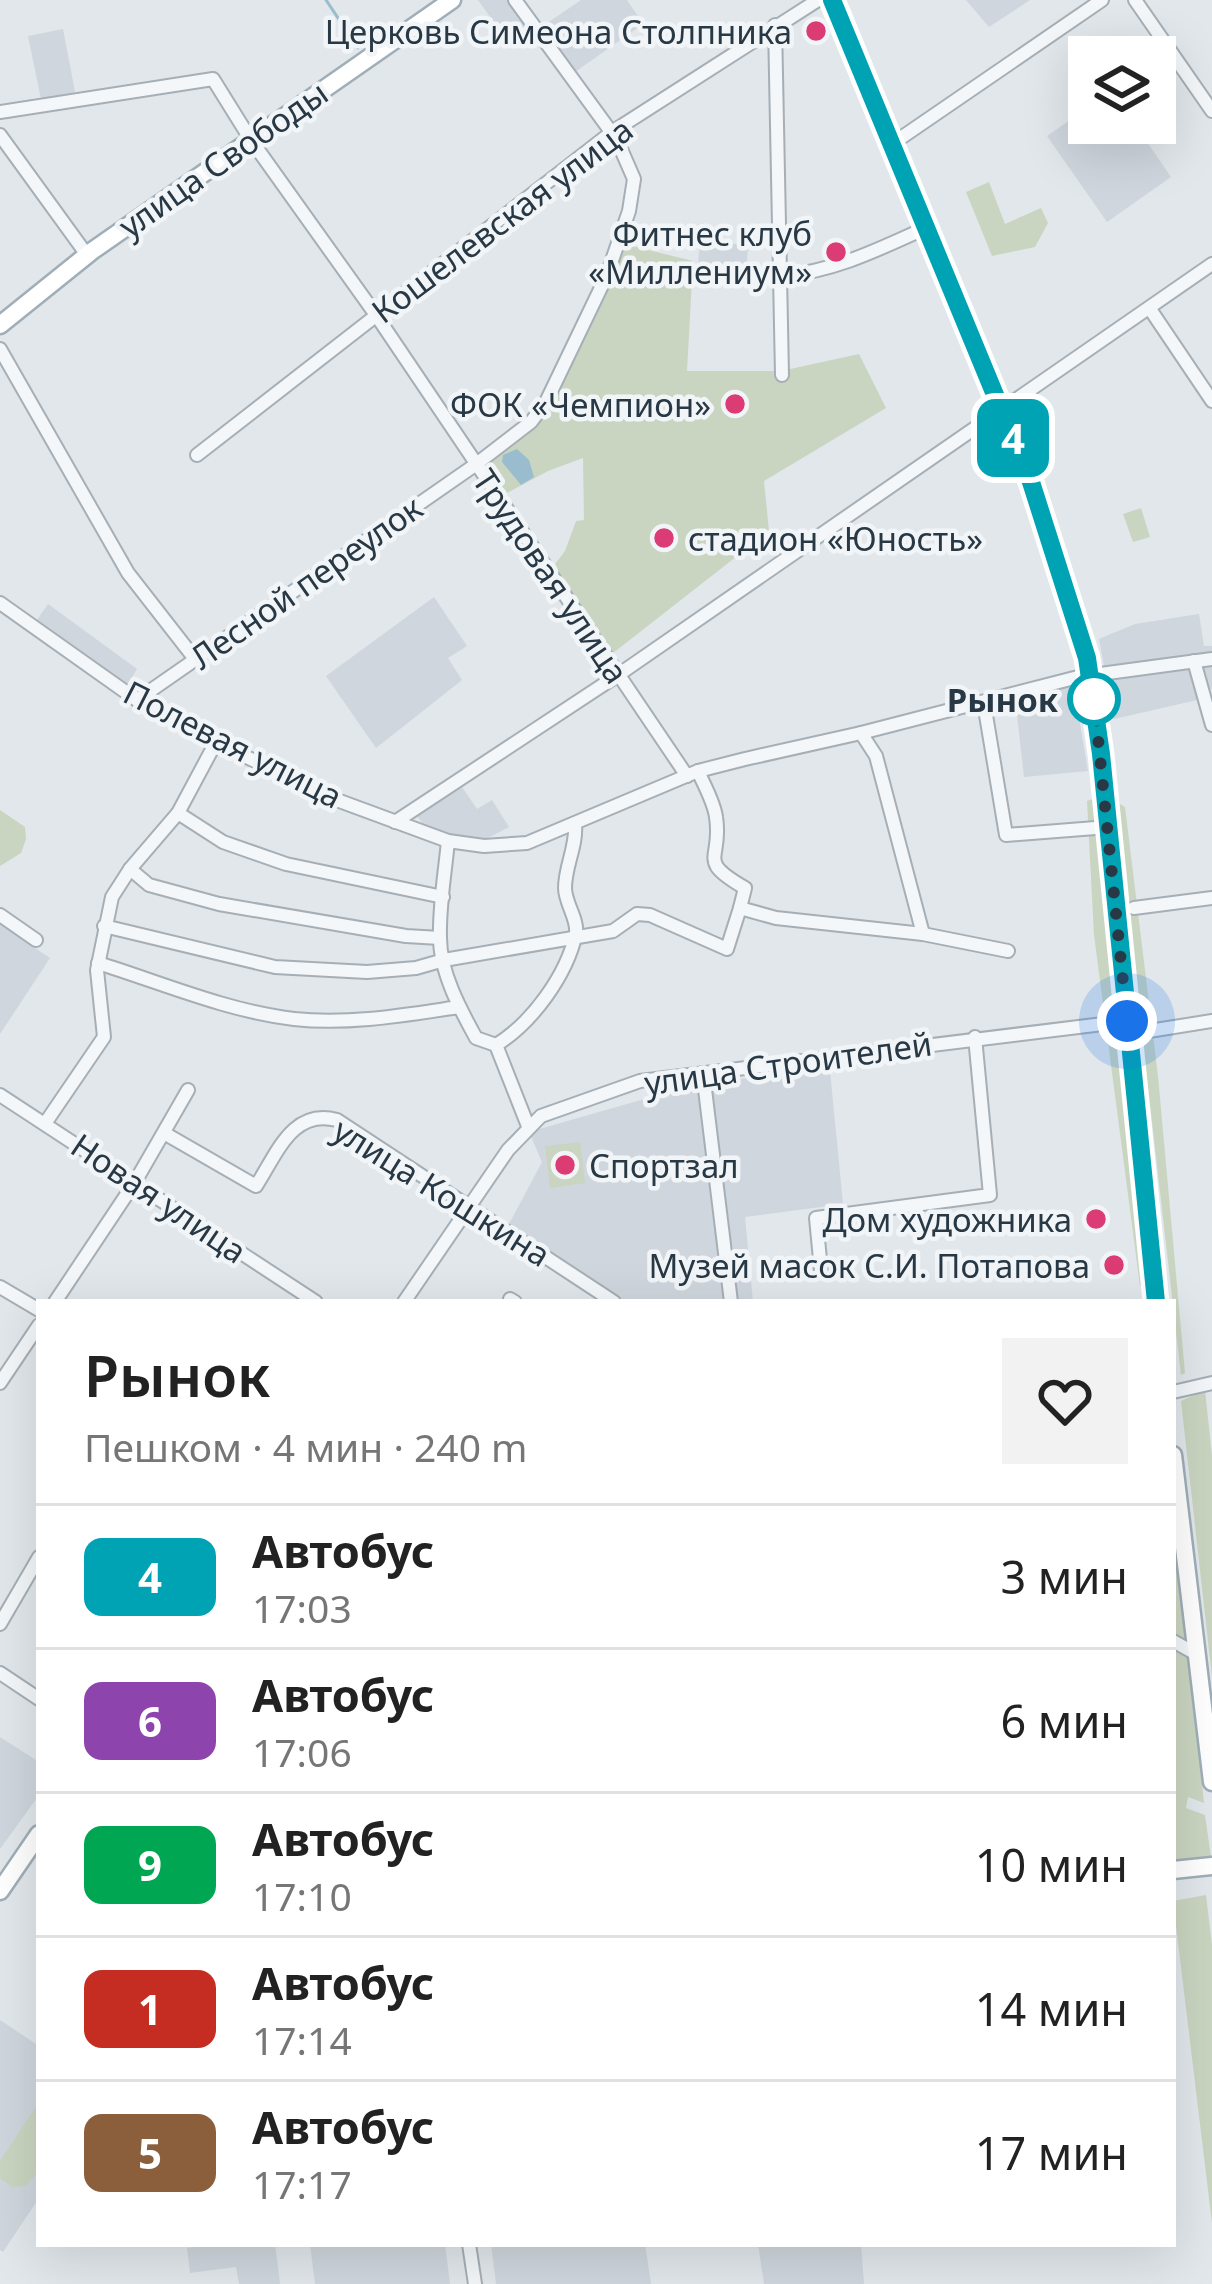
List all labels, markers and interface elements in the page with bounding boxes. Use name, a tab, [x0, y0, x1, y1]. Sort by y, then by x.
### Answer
place label: Церковь Симеона Столпника	[325, 9, 792, 54]
marker: Церковь Симеона Столпника	[803, 18, 829, 44]
map controls	[1068, 36, 1176, 144]
button: layers	[1068, 36, 1176, 144]
street label: улица Свободы	[110, 70, 336, 248]
street label: Кошелевская улица	[362, 107, 642, 333]
place label: Фитнес клуб «Миллениум»	[588, 211, 812, 294]
marker: Фитнес клуб «Миллениум»	[823, 239, 849, 265]
place label: ФОК «Чемпион»	[450, 382, 711, 427]
marker: ФОК «Чемпион»	[722, 391, 748, 417]
line badge: 4	[974, 399, 1052, 477]
text: 4	[1001, 409, 1025, 466]
street label: Трудовая улица	[463, 460, 639, 692]
street label: Лесной переулок	[181, 485, 431, 679]
place label: стадион «Юность»	[688, 516, 983, 561]
marker: стадион «Юность»	[651, 525, 677, 551]
street label: Полевая улица	[116, 670, 350, 818]
marker: Рынок	[1069, 674, 1119, 724]
place label: Рынок	[947, 677, 1059, 722]
your location	[1097, 991, 1157, 1051]
street label: улица Строителей	[641, 1021, 935, 1105]
street label: улица Кошкина	[325, 1107, 559, 1277]
street label: Новая улица	[63, 1123, 255, 1273]
place label: Спортзал	[589, 1143, 739, 1188]
marker: Спортзал	[552, 1152, 578, 1178]
place label: Дом художника	[822, 1197, 1072, 1242]
marker: Дом художника	[1083, 1206, 1109, 1232]
place label: Музей масок С.И. Потапова	[649, 1243, 1090, 1288]
marker: Музей масок С.И. Потапова	[1101, 1252, 1127, 1278]
text: Рынок	[84, 1336, 270, 1414]
button: heart	[1002, 1338, 1128, 1464]
text: Пешком · 4 мин · 240 m	[84, 1420, 528, 1473]
text: Автобус	[252, 1520, 434, 1581]
text: 3 мин	[1000, 1546, 1128, 1607]
text: 4	[138, 1548, 162, 1605]
text: 17:03	[252, 1581, 352, 1634]
text: Автобус	[252, 1664, 434, 1725]
text: 6 мин	[1000, 1690, 1128, 1751]
text: 6	[138, 1692, 162, 1749]
text: 17:06	[252, 1725, 352, 1778]
text: Автобус	[252, 1808, 434, 1869]
text: 10 мин	[975, 1834, 1128, 1895]
text: 9	[138, 1836, 162, 1893]
text: 17:10	[252, 1869, 352, 1922]
text: Автобус	[252, 1952, 434, 2013]
text: 14 мин	[975, 1978, 1128, 2039]
text: 1	[138, 1980, 162, 2037]
text: 17:14	[252, 2013, 352, 2066]
text: Автобус	[252, 2096, 434, 2157]
text: 17 мин	[975, 2122, 1128, 2183]
text: 5	[138, 2124, 162, 2181]
text: 17:17	[252, 2157, 352, 2210]

